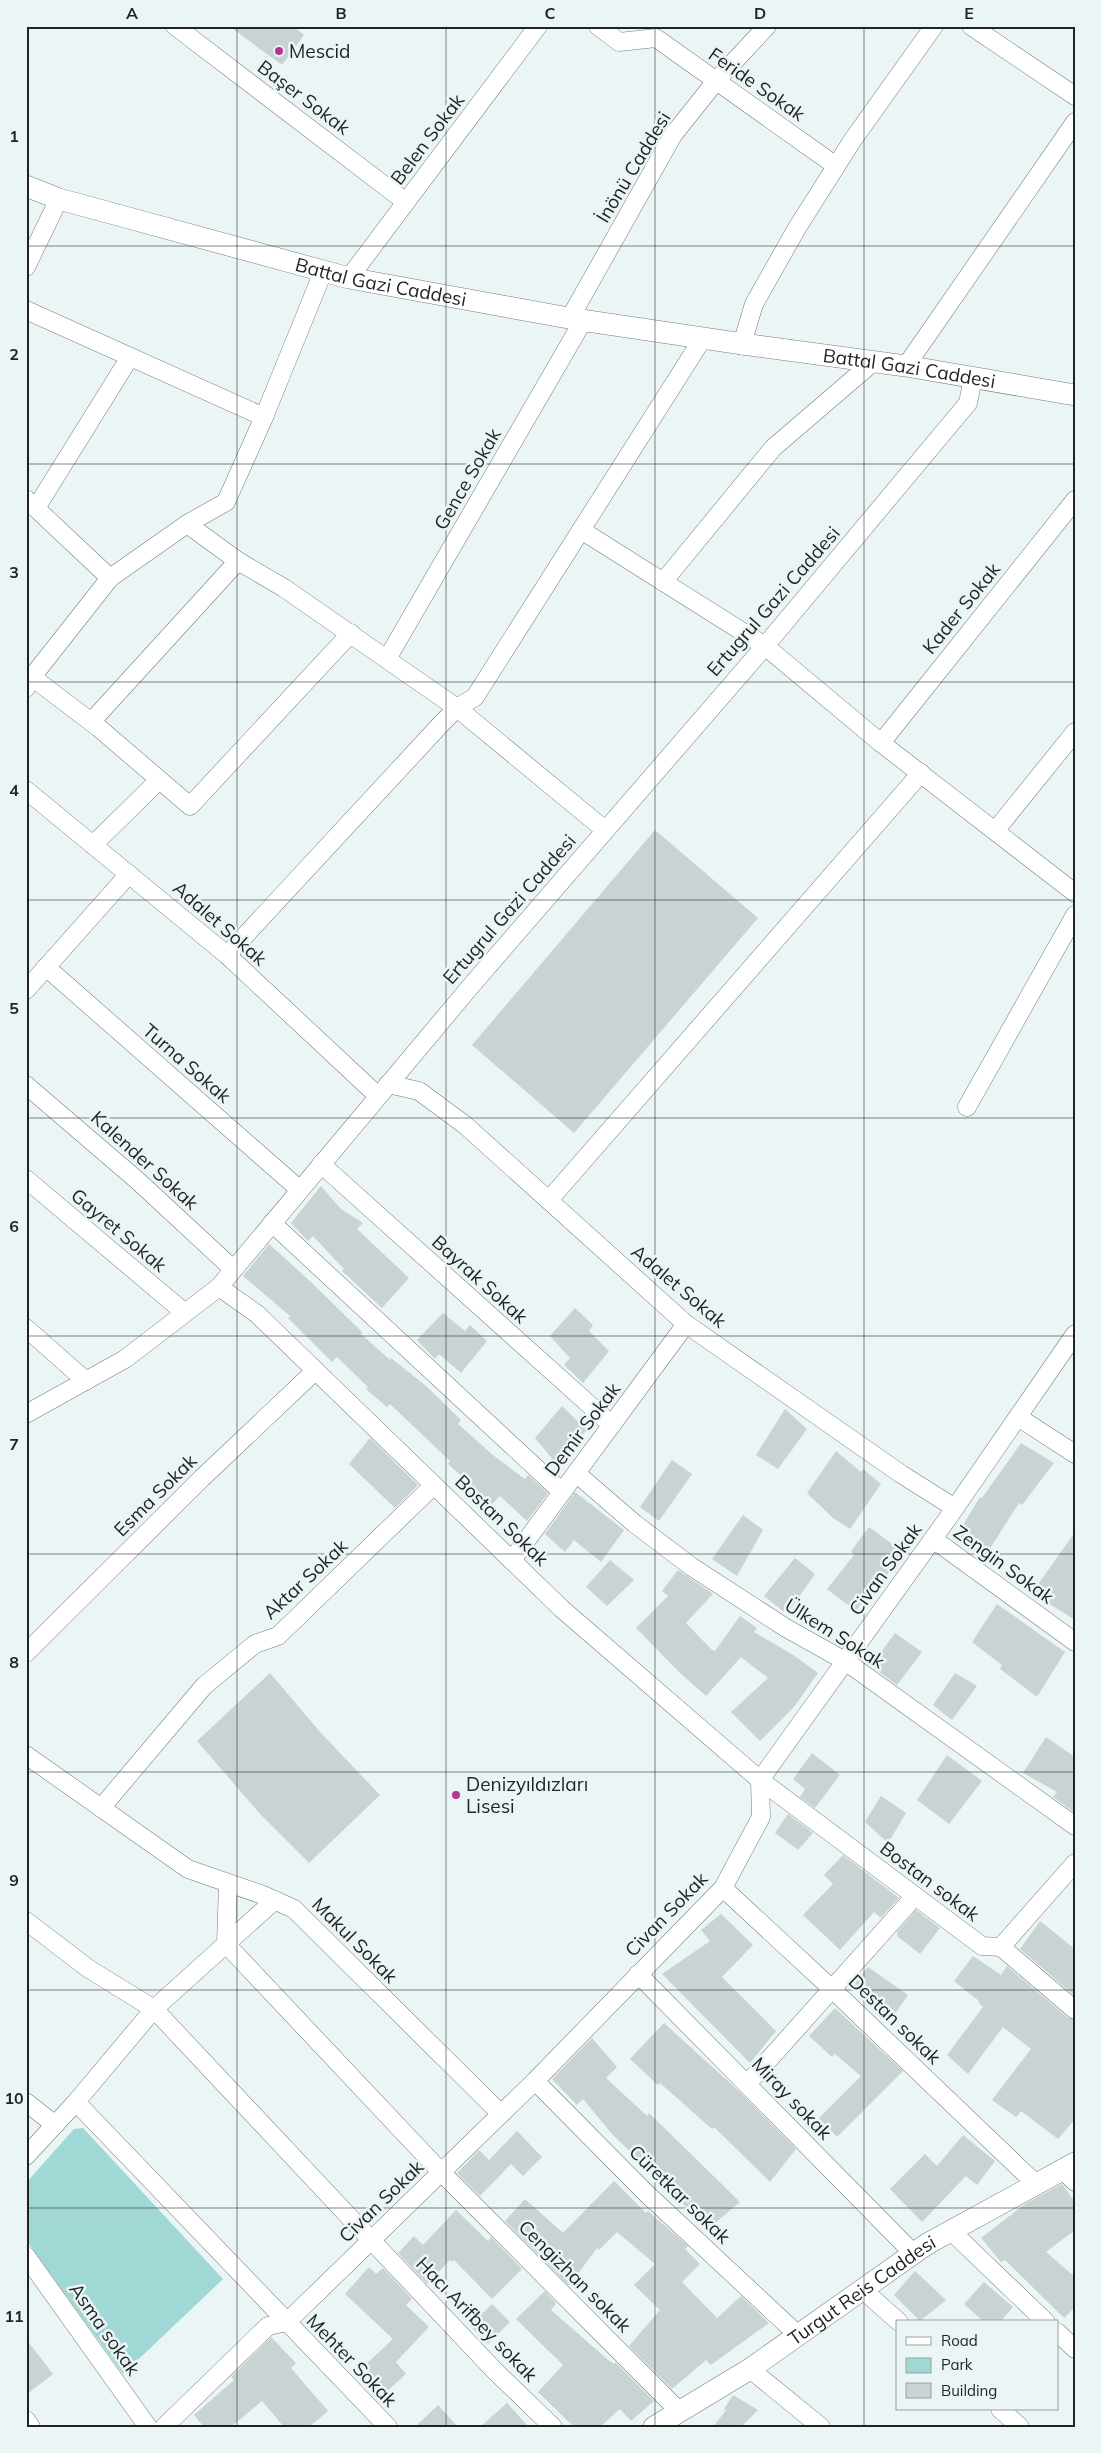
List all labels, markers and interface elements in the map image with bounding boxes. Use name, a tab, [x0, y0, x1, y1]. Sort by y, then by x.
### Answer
text: A	[126, 3, 138, 23]
text: B	[335, 3, 347, 23]
text: C	[545, 3, 556, 23]
text: D	[754, 3, 766, 23]
text: E	[964, 3, 974, 23]
place label: Mescid	[289, 39, 350, 63]
street label: Feride Sokak	[704, 42, 810, 126]
marker: Mescid	[273, 45, 285, 57]
street label: Başer Sokak	[253, 54, 355, 140]
street label: Belen Sokak	[385, 89, 469, 189]
street label: İnönü Caddesi	[590, 107, 676, 227]
text: 1	[9, 126, 19, 146]
street label: Battal Gazi Caddesi	[293, 252, 468, 311]
street label: Battal Gazi Caddesi	[822, 343, 997, 393]
text: 2	[9, 344, 19, 364]
street label: Gence Sokak	[428, 424, 506, 534]
street label: Ertugrul Gazi Caddesi	[701, 521, 845, 681]
street label: Kader Sokak	[917, 557, 1005, 659]
text: 3	[9, 562, 19, 582]
text: 4	[9, 780, 19, 800]
street label: Ertugrul Gazi Caddesi	[437, 829, 581, 989]
street label: Adalet Sokak	[168, 876, 272, 970]
text: 5	[9, 998, 19, 1018]
street label: Turna Sokak	[138, 1018, 236, 1108]
street label: Kalender Sokak	[86, 1105, 204, 1215]
street label: Gayret Sokak	[66, 1183, 172, 1277]
text: 6	[9, 1216, 19, 1236]
street label: Bayrak Sokak	[427, 1230, 533, 1328]
street label: Adalet Sokak	[627, 1239, 732, 1333]
street label: Demir Sokak	[539, 1377, 625, 1481]
text: 7	[9, 1434, 19, 1454]
street label: Esma Sokak	[109, 1449, 201, 1541]
street label: Bostan Sokak	[450, 1469, 554, 1571]
street label: Civan Sokak	[843, 1518, 927, 1620]
street label: Zengin Sokak	[949, 1520, 1059, 1609]
street label: Aktar Sokak	[258, 1534, 352, 1624]
street label: Ülkem Sokak	[781, 1593, 890, 1673]
text: 8	[9, 1652, 19, 1672]
place label: Denizyıldızları Lisesi	[466, 1772, 588, 1818]
marker: Denizyıldızları Lisesi	[450, 1789, 462, 1801]
street label: Bostan sokak	[876, 1836, 985, 1926]
street label: Civan Sokak	[620, 1867, 712, 1961]
text: 9	[9, 1870, 19, 1890]
street label: Makul Sokak	[307, 1892, 403, 1988]
street label: Destan sokak	[844, 1969, 946, 2069]
street label: Miray sokak	[747, 2052, 837, 2144]
text: 10	[4, 2088, 24, 2108]
street label: Cüretkar sokak	[624, 2140, 736, 2248]
street label: Civan Sokak	[334, 2155, 428, 2247]
street label: Cengizhan sokak	[514, 2215, 636, 2337]
street label: Turgut Reis Caddesi	[783, 2230, 940, 2350]
street label: Hacı Arifbey sokak	[411, 2252, 543, 2387]
street label: Asma sokak	[64, 2278, 146, 2380]
text: 11	[4, 2306, 24, 2326]
street label: Mehter Sokak	[302, 2308, 402, 2412]
legend	[896, 2320, 1058, 2410]
text: Road	[941, 2331, 978, 2350]
text: Park	[941, 2355, 973, 2374]
text: Building	[941, 2381, 997, 2400]

